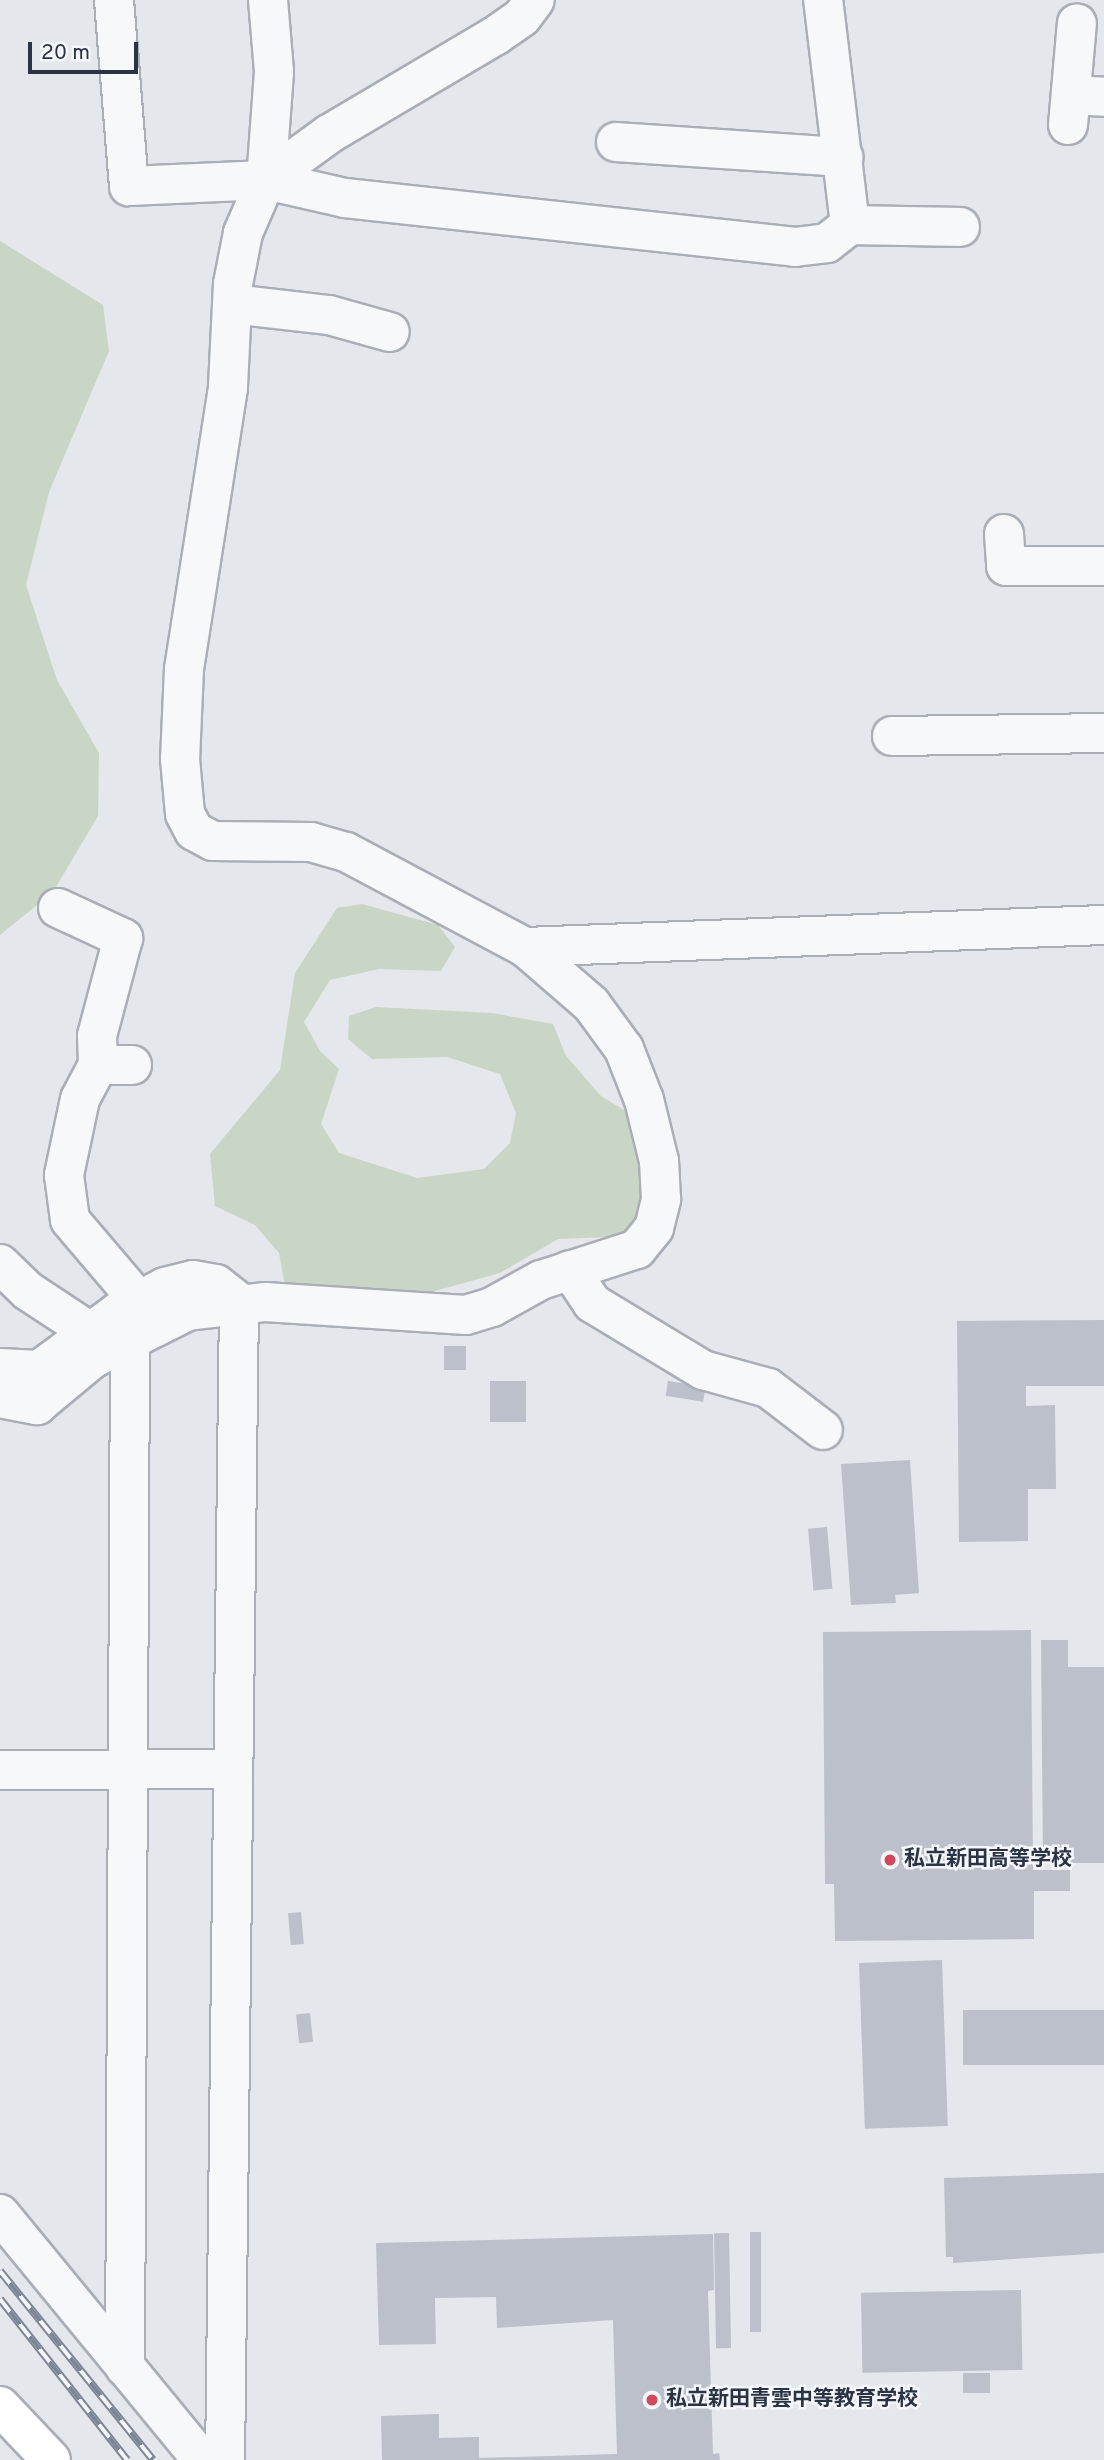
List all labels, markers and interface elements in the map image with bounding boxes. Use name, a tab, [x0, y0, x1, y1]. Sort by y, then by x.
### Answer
scale bar	[32, 28, 142, 72]
text: 20 m	[41, 40, 90, 67]
place label: 私立新田高等学校	[904, 1847, 1072, 1873]
marker: 私立新田高等学校	[882, 1852, 898, 1868]
place label: 私立新田青雲中等教育学校	[666, 2387, 918, 2413]
marker: 私立新田青雲中等教育学校	[644, 2392, 660, 2408]

